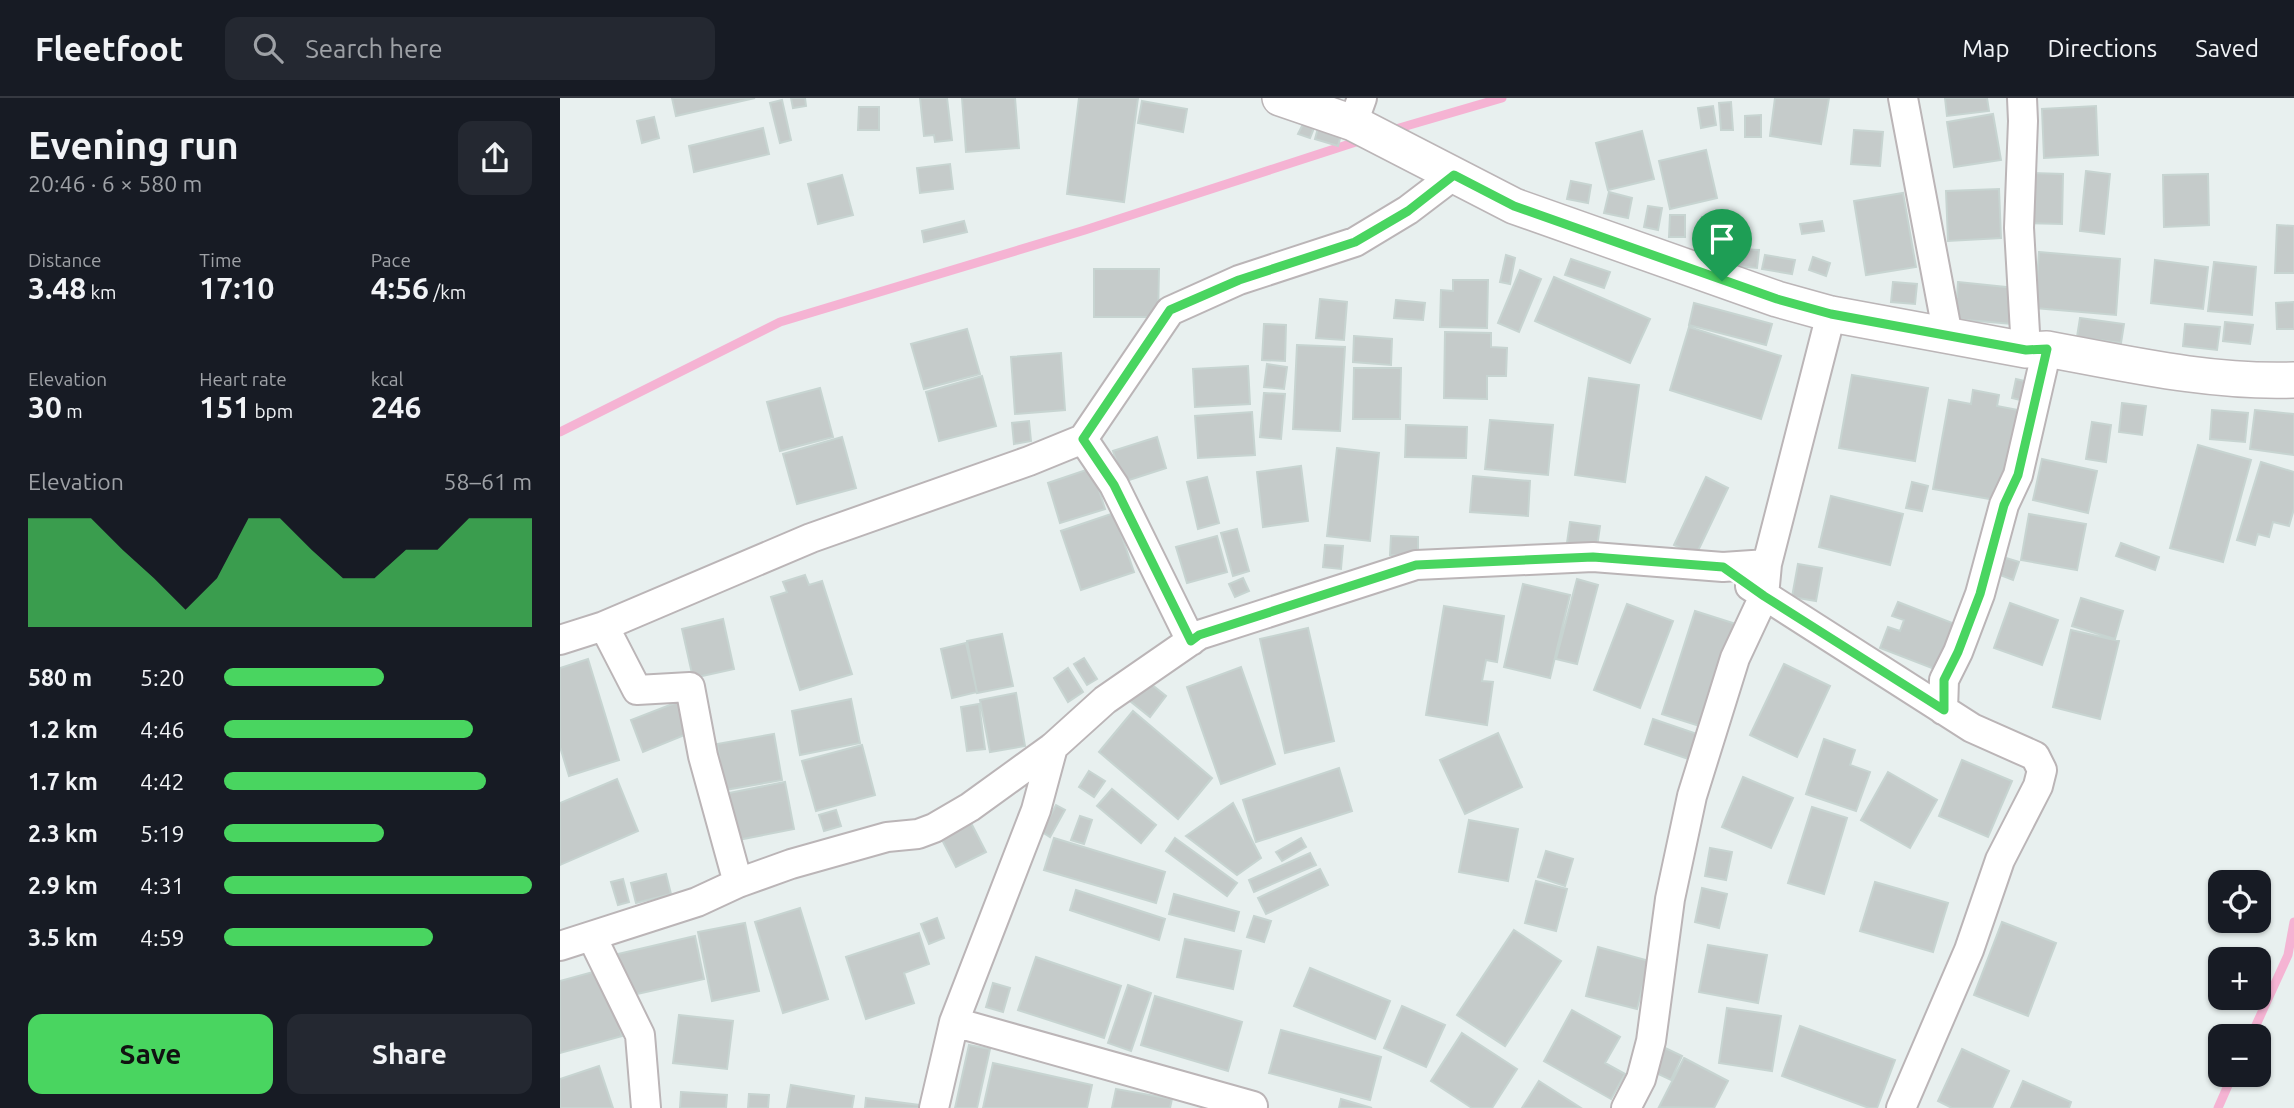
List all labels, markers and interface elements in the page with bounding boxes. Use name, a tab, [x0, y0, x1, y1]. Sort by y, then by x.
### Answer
search box	[225, 17, 715, 80]
icon: search	[249, 29, 287, 67]
text: Fleetfoot	[35, 30, 183, 67]
text: Search here	[305, 34, 443, 63]
text: Map	[1962, 35, 2009, 62]
text: Directions	[2047, 35, 2157, 62]
text: Saved	[2195, 35, 2259, 62]
button: share	[458, 121, 532, 195]
text: Evening run	[28, 124, 239, 166]
text: 20:46 · 6 × 580 m	[28, 171, 202, 196]
pin	[1692, 209, 1752, 281]
icon: arrive	[1703, 220, 1741, 258]
text: Distance	[28, 249, 102, 271]
text: Time	[199, 249, 242, 271]
text: Pace	[371, 249, 411, 271]
text: 3.48	[28, 271, 86, 305]
text: 17:10	[199, 271, 274, 305]
text: 4:56	[371, 271, 429, 305]
text: km	[86, 281, 116, 303]
text: /km	[429, 281, 466, 303]
text: Elevation	[28, 368, 107, 390]
text: Heart rate	[199, 368, 287, 390]
text: kcal	[371, 368, 403, 390]
text: 30	[28, 390, 62, 424]
text: 151	[199, 390, 250, 424]
text: 246	[371, 390, 421, 424]
text: m	[62, 400, 83, 422]
text: bpm	[250, 400, 293, 422]
text: Elevation	[28, 469, 124, 494]
text: 58–61 m	[444, 469, 532, 494]
text: 580 m	[28, 665, 92, 690]
text: 5:20	[140, 665, 185, 690]
text: 1.2 km	[28, 717, 98, 742]
text: 4:46	[140, 717, 185, 742]
text: 1.7 km	[28, 769, 98, 794]
text: 4:42	[140, 769, 185, 794]
text: 2.3 km	[28, 821, 98, 846]
text: 5:19	[140, 821, 185, 846]
map controls	[2208, 870, 2271, 1087]
button: locate	[2208, 870, 2271, 933]
text: 2.9 km	[28, 873, 98, 898]
text: 4:31	[140, 873, 185, 898]
text: 3.5 km	[28, 925, 98, 950]
text: 4:59	[140, 925, 185, 950]
button: +	[2208, 947, 2271, 1010]
button: Save	[28, 1014, 273, 1094]
button: Share	[287, 1014, 532, 1094]
button: −	[2208, 1024, 2271, 1087]

